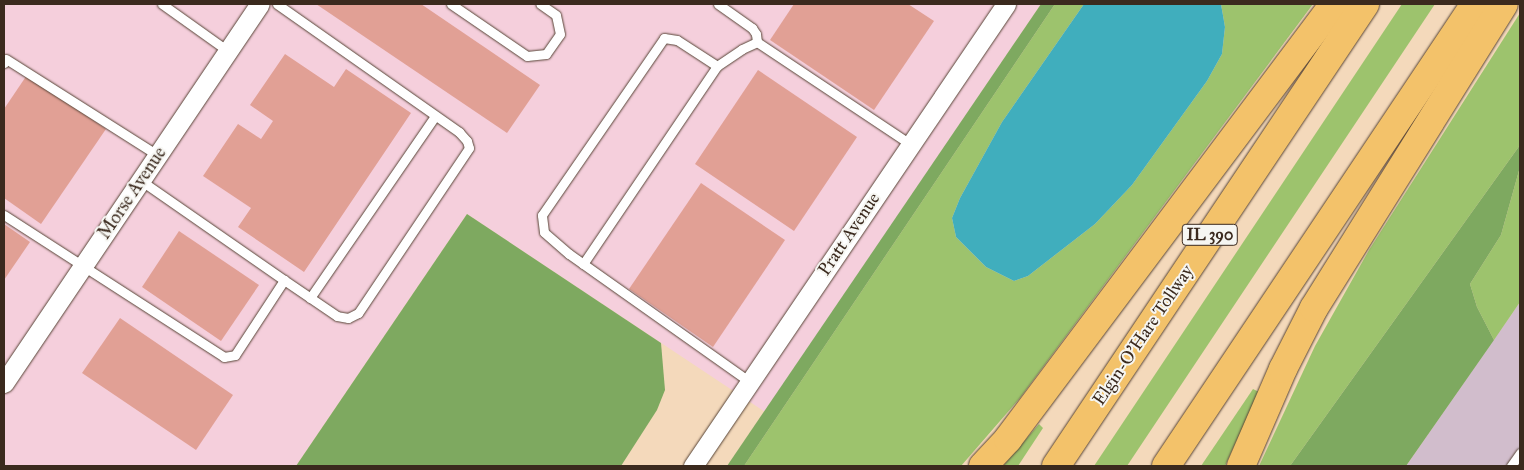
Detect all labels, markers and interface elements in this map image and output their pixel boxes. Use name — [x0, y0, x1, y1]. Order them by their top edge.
street label: Morse Avenue — [93, 143, 171, 243]
street label: Pratt Avenue — [813, 188, 885, 280]
road number: IL 390 — [1181, 222, 1239, 248]
street label: Elgin-O'Hare Tollway — [1088, 261, 1198, 409]

